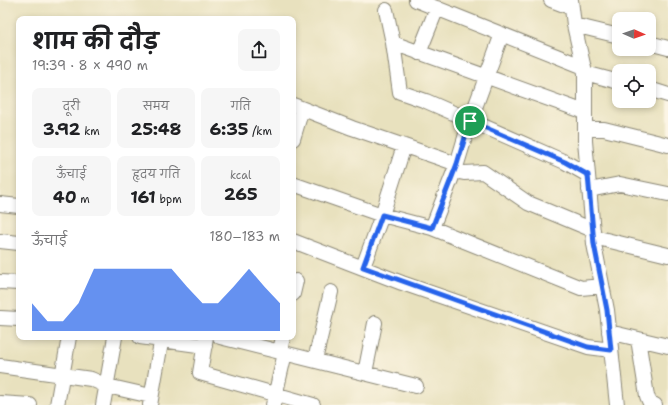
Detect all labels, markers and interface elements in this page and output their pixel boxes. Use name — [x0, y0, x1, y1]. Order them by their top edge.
north arrow — [612, 12, 656, 56]
map controls — [612, 12, 656, 108]
text: शाम की दौड़ — [32, 27, 159, 56]
button: share — [238, 29, 280, 71]
text: 19:39 · 8 × 490 m — [32, 57, 148, 74]
button: locate — [612, 64, 656, 108]
text: दूरी — [63, 99, 80, 114]
text: समय — [143, 99, 169, 114]
text: गति — [231, 99, 251, 114]
pin — [453, 104, 487, 138]
icon: arrive — [459, 110, 481, 132]
text: 3.92 — [43, 118, 80, 140]
text: 25:48 — [131, 118, 181, 140]
text: 6:35 — [209, 118, 248, 140]
text: km — [80, 124, 100, 139]
text: /km — [248, 124, 272, 139]
text: ऊँचाई — [57, 167, 86, 182]
text: हृदय गति — [132, 167, 180, 182]
text: kcal — [230, 168, 251, 183]
text: 265 — [224, 183, 258, 205]
text: 40 — [53, 186, 77, 208]
text: 161 — [130, 186, 156, 208]
text: m — [77, 192, 90, 207]
text: bpm — [156, 192, 182, 207]
text: 180–183 m — [209, 228, 280, 245]
text: ऊँचाई — [32, 232, 67, 249]

